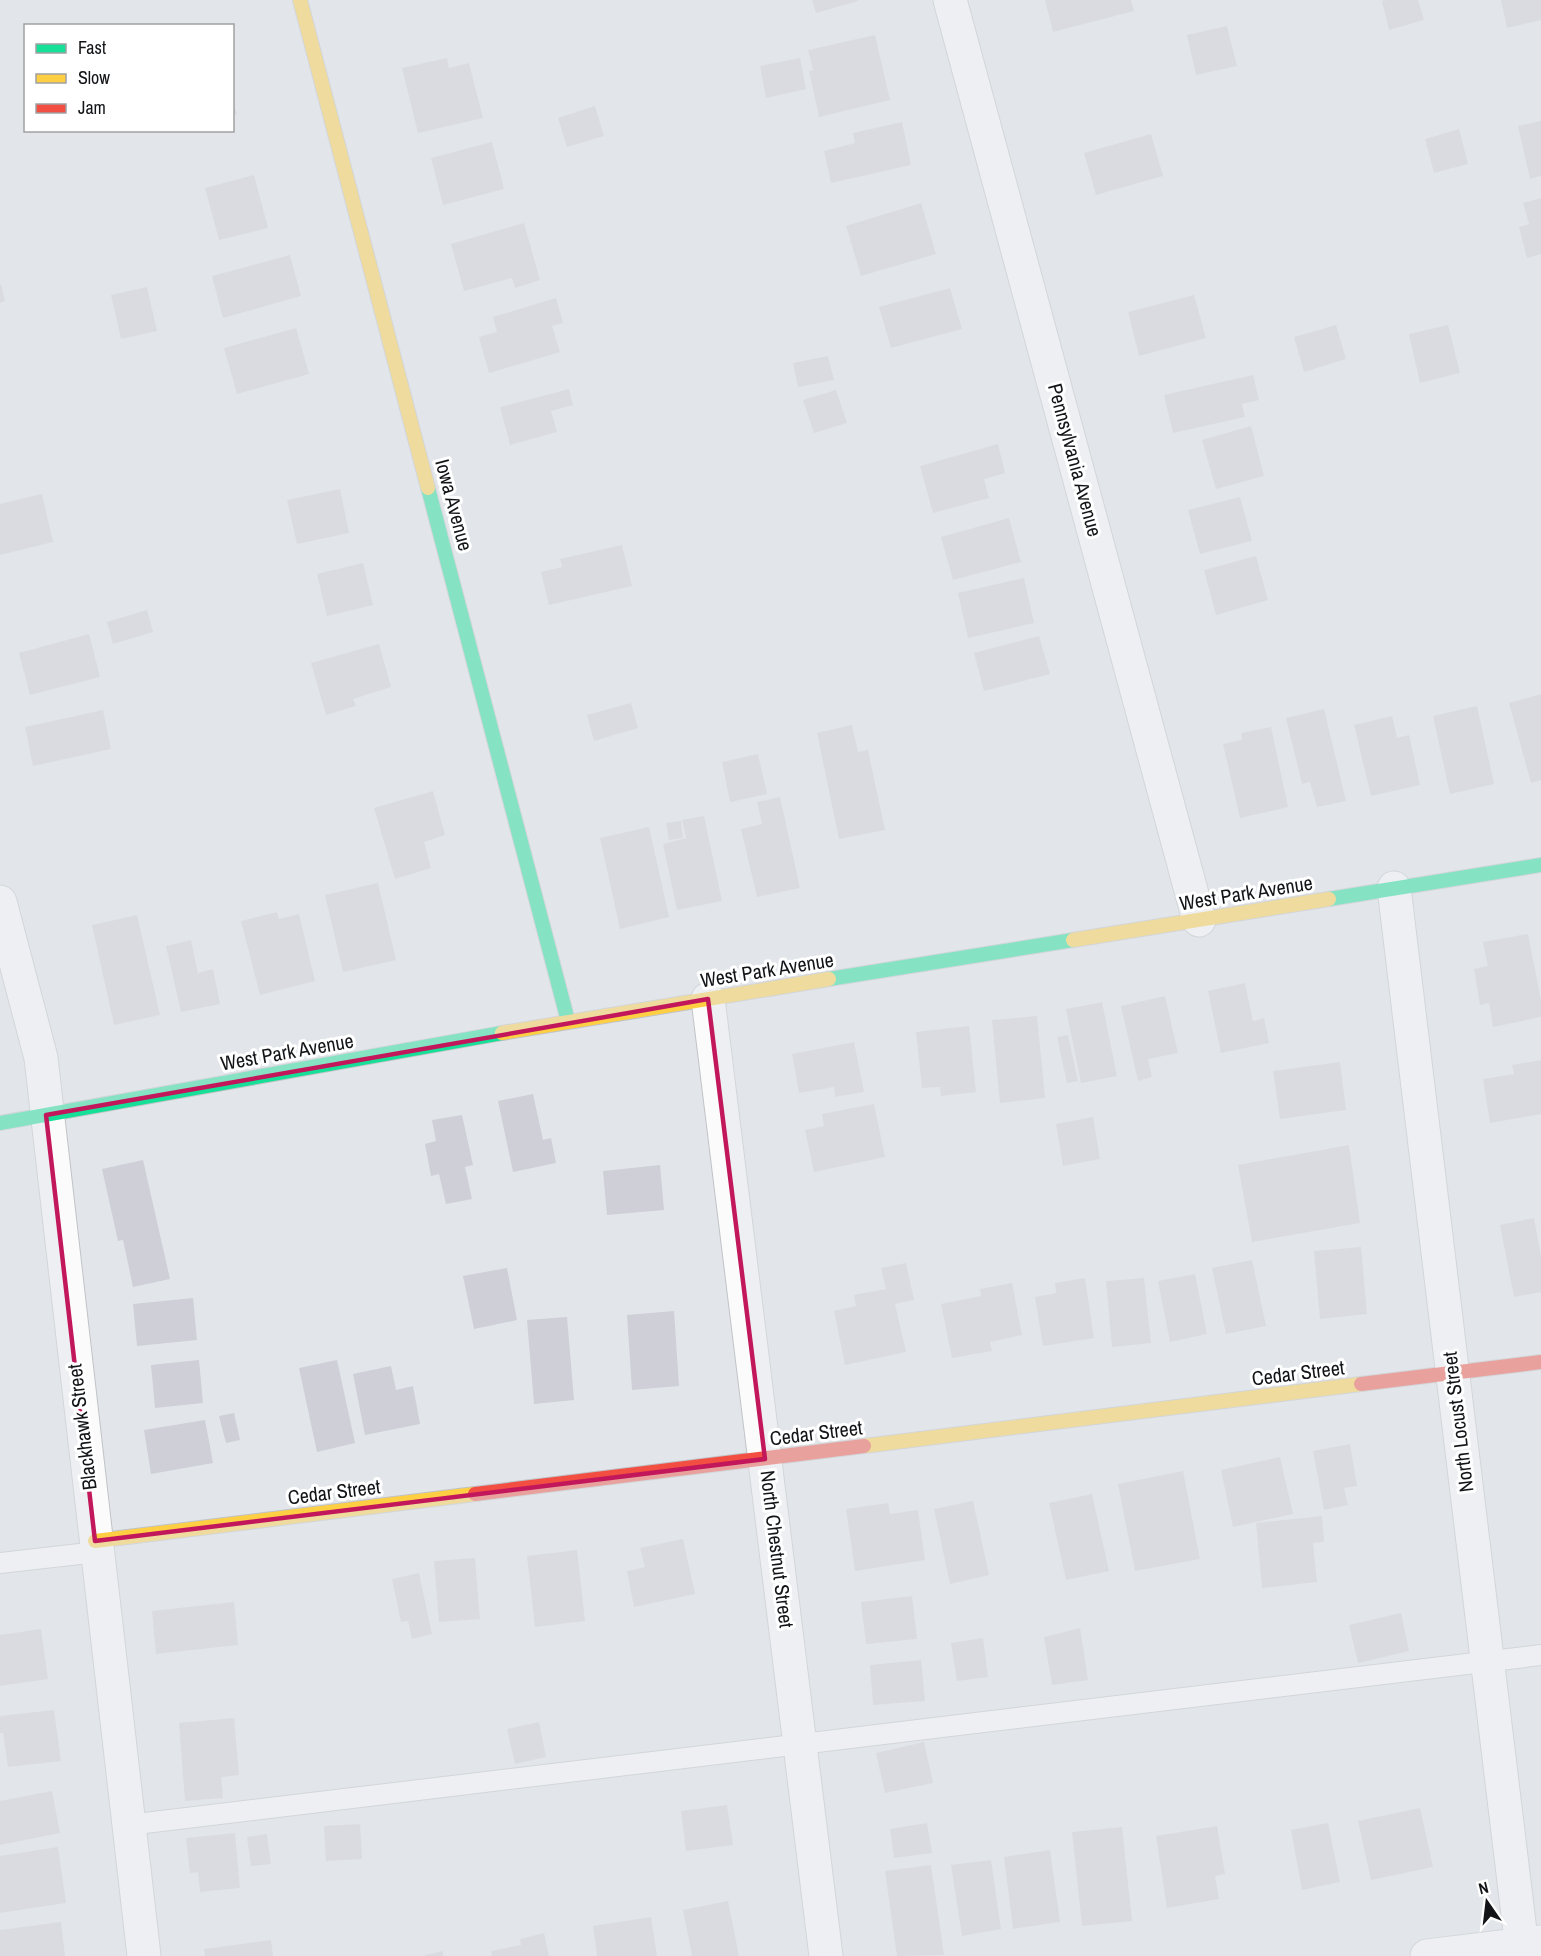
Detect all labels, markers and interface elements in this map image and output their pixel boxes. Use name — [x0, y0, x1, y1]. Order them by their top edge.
legend — [24, 24, 234, 132]
text: Fast — [78, 35, 106, 60]
text: Slow — [78, 65, 110, 90]
text: Jam — [78, 95, 106, 120]
street label: Pennsylvania Avenue — [1042, 380, 1109, 539]
street label: Iowa Avenue — [429, 456, 480, 554]
street label: West Park Avenue — [1177, 869, 1314, 916]
street label: West Park Avenue — [698, 946, 835, 993]
street label: West Park Avenue — [218, 1027, 355, 1076]
street label: North Locust Street — [1435, 1350, 1480, 1494]
street label: Cedar Street — [1250, 1353, 1346, 1392]
street label: Blackhawk Street — [60, 1362, 103, 1492]
street label: Cedar Street — [768, 1413, 864, 1452]
street label: North Chestnut Street — [754, 1469, 801, 1630]
street label: Cedar Street — [286, 1472, 382, 1511]
north arrow — [1457, 1872, 1517, 1932]
text: N — [1476, 1876, 1491, 1899]

